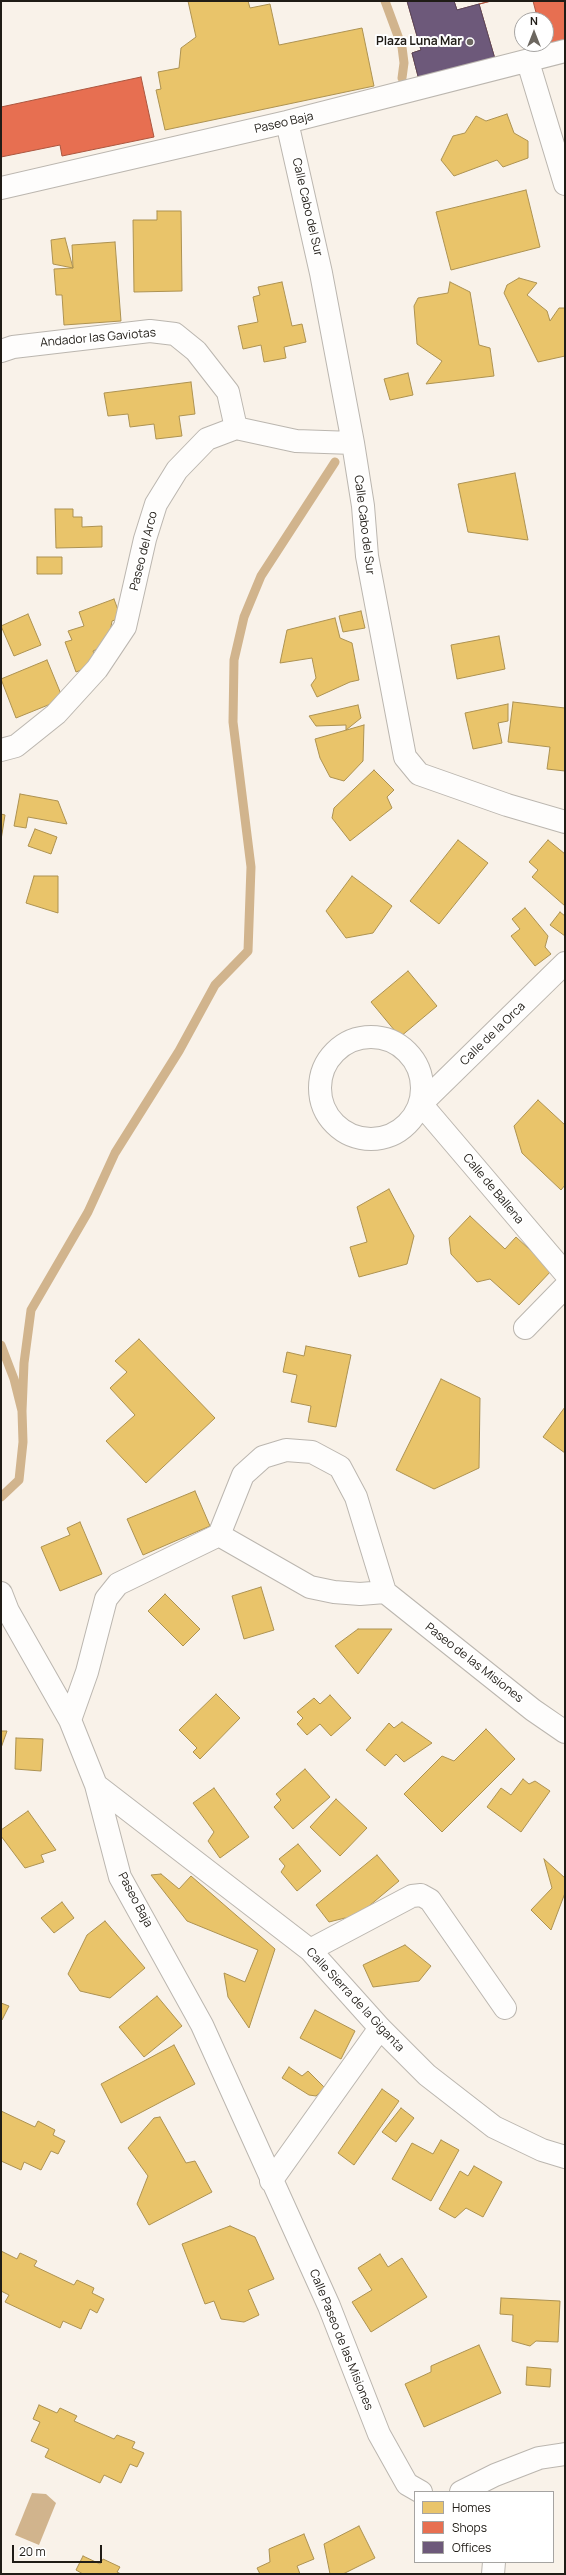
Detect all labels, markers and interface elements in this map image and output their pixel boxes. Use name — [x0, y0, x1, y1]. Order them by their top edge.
north arrow — [514, 12, 554, 52]
text: N — [530, 13, 538, 28]
place label: Plaza Luna Mar — [376, 35, 462, 49]
marker: Plaza Luna Mar — [465, 37, 475, 47]
street label: Paseo Baja — [253, 109, 315, 137]
street label: Calle Cabo del Sur — [289, 157, 325, 257]
street label: Andador las Gaviotas — [39, 326, 157, 350]
street label: Calle Cabo del Sur — [351, 474, 377, 576]
street label: Paseo del Arco — [127, 510, 161, 592]
street label: Calle de la Orca — [457, 999, 529, 1069]
street label: Calle de Ballena — [460, 1151, 526, 1227]
street label: Paseo de las Misiones — [422, 1620, 526, 1706]
street label: Paseo Baja — [115, 1870, 155, 1930]
street label: Calle Sierra de la Giganta — [303, 1945, 407, 2055]
street label: Calle Paseo de las Misiones — [306, 2267, 376, 2413]
legend — [414, 2491, 554, 2563]
text: Homes — [452, 2499, 491, 2516]
text: Shops — [452, 2519, 487, 2536]
scale bar — [14, 2537, 104, 2563]
text: Offices — [452, 2539, 491, 2556]
text: 20 m — [19, 2543, 46, 2560]

